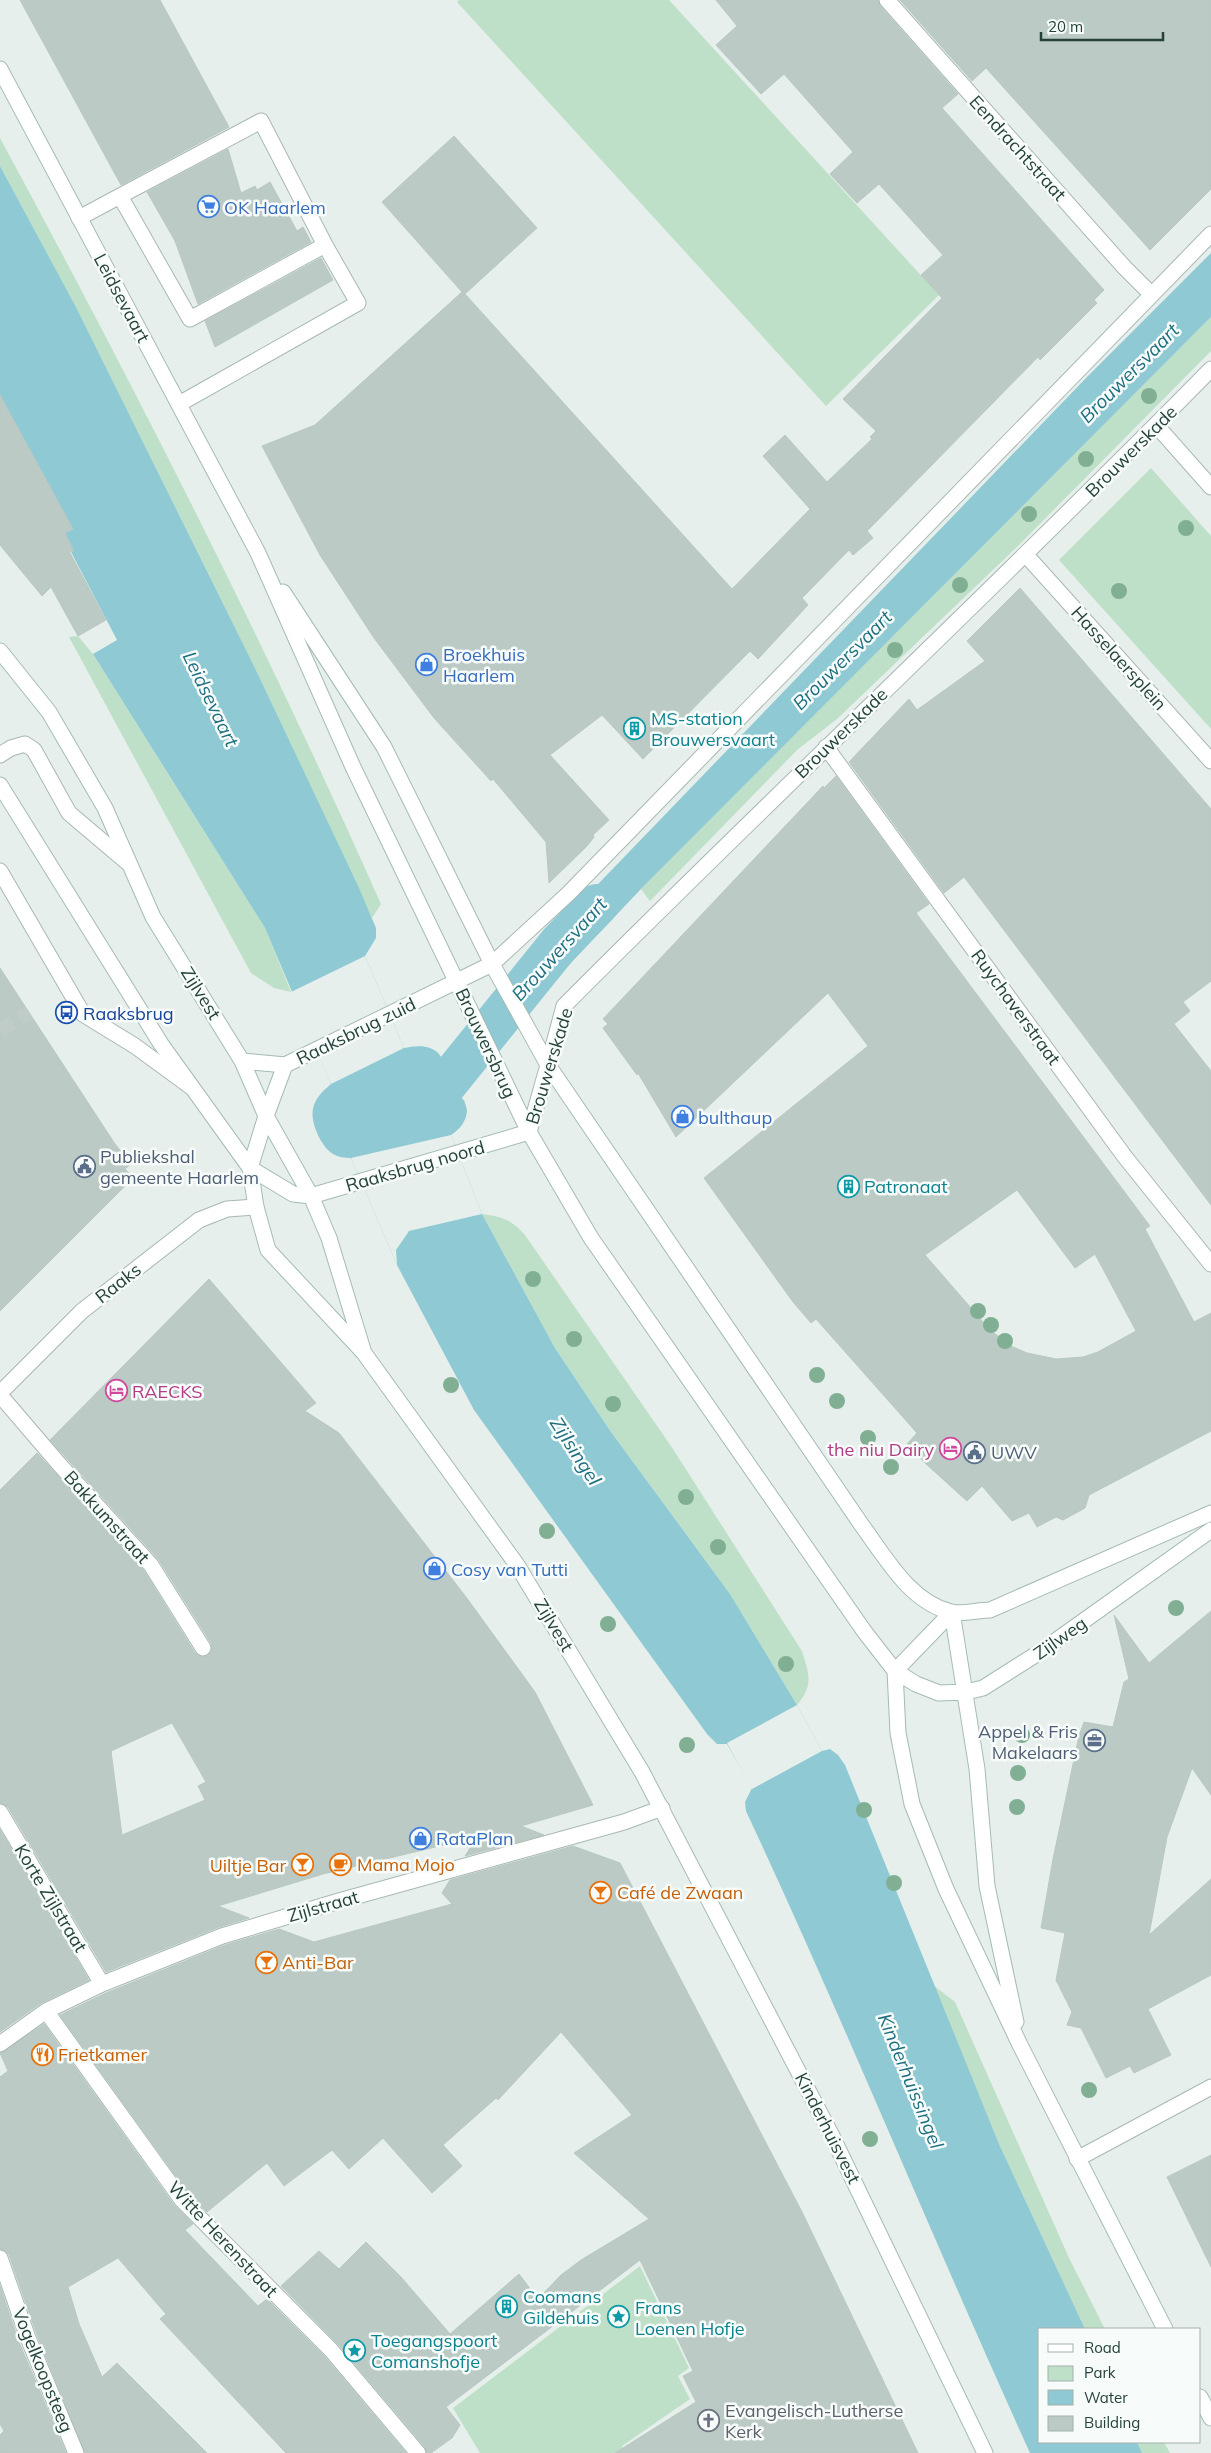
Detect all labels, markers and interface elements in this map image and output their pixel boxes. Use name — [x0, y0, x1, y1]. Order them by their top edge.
scale bar — [1041, 10, 1164, 42]
text: 20 m — [1048, 17, 1083, 36]
street label: Eendrachtstraat — [965, 90, 1071, 206]
supermarket icon: OK Haarlem — [196, 195, 220, 219]
place label: OK Haarlem — [224, 196, 326, 219]
street label: Leidsevaart — [89, 250, 155, 346]
water label: Brouwersvaart — [1074, 317, 1185, 428]
street label: Brouwerskade — [1080, 400, 1182, 502]
street label: Hasselaersplein — [1066, 601, 1172, 715]
water label: Brouwersvaart — [787, 604, 898, 715]
place label: Broekhuis Haarlem — [443, 643, 525, 687]
water label: Leidsevaart — [178, 647, 245, 752]
shop icon: Broekhuis Haarlem — [415, 652, 439, 676]
street label: Brouwerskade — [790, 683, 892, 783]
place label: MS-station Brouwersvaart — [651, 707, 775, 751]
building icon: MS-station Brouwersvaart — [623, 716, 647, 740]
water label: Brouwersvaart — [506, 891, 613, 1006]
street label: Ruychaverstraat — [966, 945, 1066, 1069]
street label: Zijlvest — [176, 962, 226, 1024]
street label: Brouwersbrug — [451, 984, 521, 1102]
street label: Raaksbrug zuid — [292, 992, 420, 1070]
bus stop icon: Raaksbrug — [55, 1001, 79, 1025]
place label: Raaksbrug — [83, 1002, 174, 1025]
street label: Brouwerskade — [520, 1005, 578, 1127]
shop icon: bulthaup — [670, 1105, 694, 1129]
place label: bulthaup — [698, 1106, 772, 1129]
street label: Raaksbrug noord — [343, 1135, 487, 1197]
place label: Publiekshal gemeente Haarlem — [100, 1145, 259, 1189]
public building icon: Publiekshal gemeente Haarlem — [72, 1154, 96, 1178]
building icon: Patronaat — [836, 1174, 860, 1198]
place label: Patronaat — [864, 1175, 948, 1198]
street label: Raaks — [90, 1258, 146, 1308]
hotel icon: RAECKS — [104, 1379, 128, 1403]
place label: RAECKS — [132, 1380, 202, 1403]
water label: Zijlsingel — [545, 1412, 607, 1490]
hotel icon: the niu Dairy — [938, 1437, 962, 1461]
place label: the niu Dairy — [828, 1438, 934, 1461]
public building icon: UWV — [963, 1440, 987, 1464]
place label: UWV — [991, 1441, 1037, 1464]
street label: Bakkumstraat — [59, 1466, 155, 1568]
shop icon: Cosy van Tutti — [423, 1557, 447, 1581]
place label: Cosy van Tutti — [451, 1558, 568, 1581]
street label: Zijlvest — [529, 1594, 579, 1656]
street label: Zijlweg — [1029, 1611, 1091, 1665]
place label: Appel & Fris Makelaars — [978, 1720, 1078, 1764]
office icon: Appel & Fris Makelaars — [1082, 1729, 1106, 1753]
shop icon: RataPlan — [408, 1826, 432, 1850]
place label: RataPlan — [436, 1827, 514, 1850]
street label: Korte Zijlstraat — [10, 1840, 92, 1956]
cafe icon: Mama Mojo — [329, 1852, 353, 1876]
bar icon: Uiltje Bar — [290, 1853, 314, 1877]
place label: Mama Mojo — [357, 1853, 455, 1876]
place label: Uiltje Bar — [210, 1854, 286, 1877]
bar icon: Café de Zwaan — [589, 1880, 613, 1904]
place label: Café de Zwaan — [617, 1881, 743, 1904]
street label: Zijlstraat — [285, 1885, 361, 1927]
bar icon: Anti-Bar — [254, 1950, 278, 1974]
place label: Anti-Bar — [282, 1951, 354, 1974]
water label: Kinderhuissingel — [873, 2010, 949, 2153]
restaurant icon: Frietkamer — [30, 2042, 54, 2066]
place label: Frietkamer — [58, 2043, 147, 2066]
street label: Kinderhuisvest — [790, 2069, 866, 2187]
street label: Witte Herenstraat — [163, 2176, 283, 2302]
place label: Coomans Gildehuis — [523, 2285, 601, 2329]
building icon: Coomans Gildehuis — [495, 2294, 519, 2318]
place label: Frans Loenen Hofje — [635, 2296, 745, 2340]
street label: Vogelkoopsteeg — [7, 2304, 79, 2436]
place icon: Frans Loenen Hofje — [607, 2305, 631, 2329]
legend — [1038, 2328, 1201, 2443]
place label: Toegangspoort Comanshofje — [371, 2329, 497, 2373]
place icon: Toegangspoort Comanshofje — [343, 2338, 367, 2362]
text: Road — [1084, 2338, 1121, 2357]
text: Park — [1084, 2363, 1116, 2382]
text: Water — [1084, 2388, 1128, 2407]
place label: Evangelisch-Lutherse Kerk — [725, 2399, 903, 2443]
church icon: Evangelisch-Lutherse Kerk — [697, 2408, 721, 2432]
text: Building — [1084, 2413, 1140, 2432]

